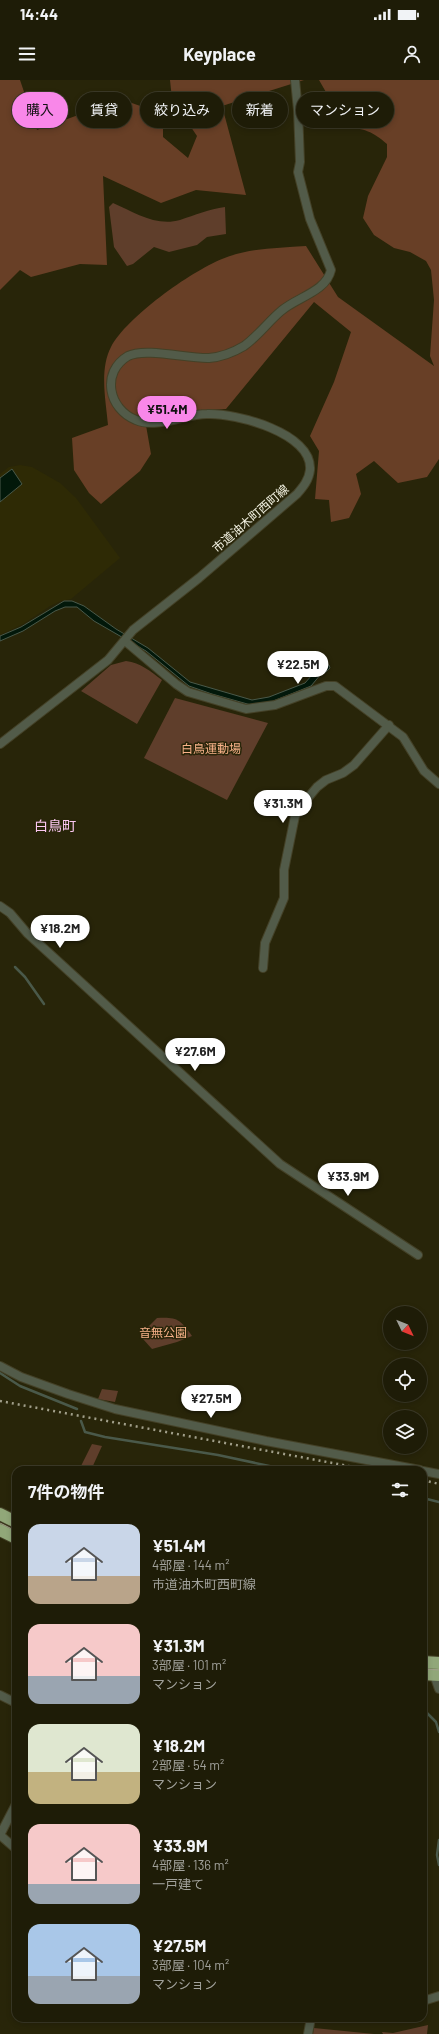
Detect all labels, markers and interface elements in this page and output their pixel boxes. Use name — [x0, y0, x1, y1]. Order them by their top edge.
text: 14:44 — [20, 5, 58, 23]
icon: menu — [16, 43, 38, 65]
text: Keyplace — [183, 43, 256, 65]
icon: person — [401, 43, 423, 65]
chip: 購入 — [12, 92, 68, 128]
chip: 賃貸 — [76, 92, 132, 128]
chip: 絞り込み — [140, 92, 224, 128]
chip: 新着 — [232, 92, 288, 128]
chip: マンション — [296, 92, 394, 128]
pin: ¥51.4M — [134, 396, 200, 430]
text: ¥51.4M — [146, 401, 188, 417]
street label: 市道油木町西町線 — [209, 481, 291, 555]
pin: ¥22.5M — [265, 651, 331, 685]
text: ¥22.5M — [276, 656, 320, 672]
park label: 白鳥運動場 — [181, 741, 241, 755]
pin: ¥31.3M — [250, 790, 316, 824]
text: ¥31.3M — [263, 795, 303, 811]
district label: 白鳥町 — [34, 817, 76, 834]
pin: ¥18.2M — [27, 915, 93, 949]
text: ¥18.2M — [40, 920, 80, 936]
pin: ¥27.6M — [162, 1038, 228, 1072]
text: ¥27.6M — [174, 1043, 216, 1059]
pin: ¥33.9M — [315, 1163, 381, 1197]
text: ¥33.9M — [327, 1168, 369, 1184]
north arrow — [383, 1306, 427, 1350]
map controls — [383, 1306, 427, 1454]
park label: 音無公園 — [139, 1325, 187, 1339]
button: locate — [383, 1358, 427, 1402]
pin: ¥27.5M — [178, 1385, 244, 1419]
text: ¥27.5M — [190, 1390, 232, 1406]
button: layers — [383, 1410, 427, 1454]
icon: filters — [389, 1479, 411, 1501]
text: 7件の物件 — [28, 1481, 104, 1501]
text: ¥51.4M — [152, 1535, 206, 1555]
icon: home — [60, 1540, 108, 1588]
text: 4部屋 · 144 m² — [152, 1557, 230, 1573]
text: 市道油木町西町線 — [152, 1576, 256, 1592]
text: ¥31.3M — [152, 1635, 205, 1655]
icon: home — [60, 1640, 108, 1688]
text: 3部屋 · 101 m² — [152, 1657, 226, 1673]
text: マンション — [152, 1676, 217, 1692]
text: ¥18.2M — [152, 1735, 205, 1755]
icon: home — [60, 1740, 108, 1788]
text: 2部屋 · 54 m² — [152, 1757, 224, 1773]
text: マンション — [152, 1776, 217, 1792]
text: ¥33.9M — [152, 1835, 208, 1855]
icon: home — [60, 1840, 108, 1888]
text: 4部屋 · 136 m² — [152, 1857, 229, 1873]
text: 一戸建て — [152, 1876, 204, 1892]
text: ¥27.5M — [152, 1935, 206, 1955]
icon: home — [60, 1940, 108, 1988]
text: 3部屋 · 104 m² — [152, 1957, 229, 1973]
text: マンション — [152, 1976, 217, 1992]

